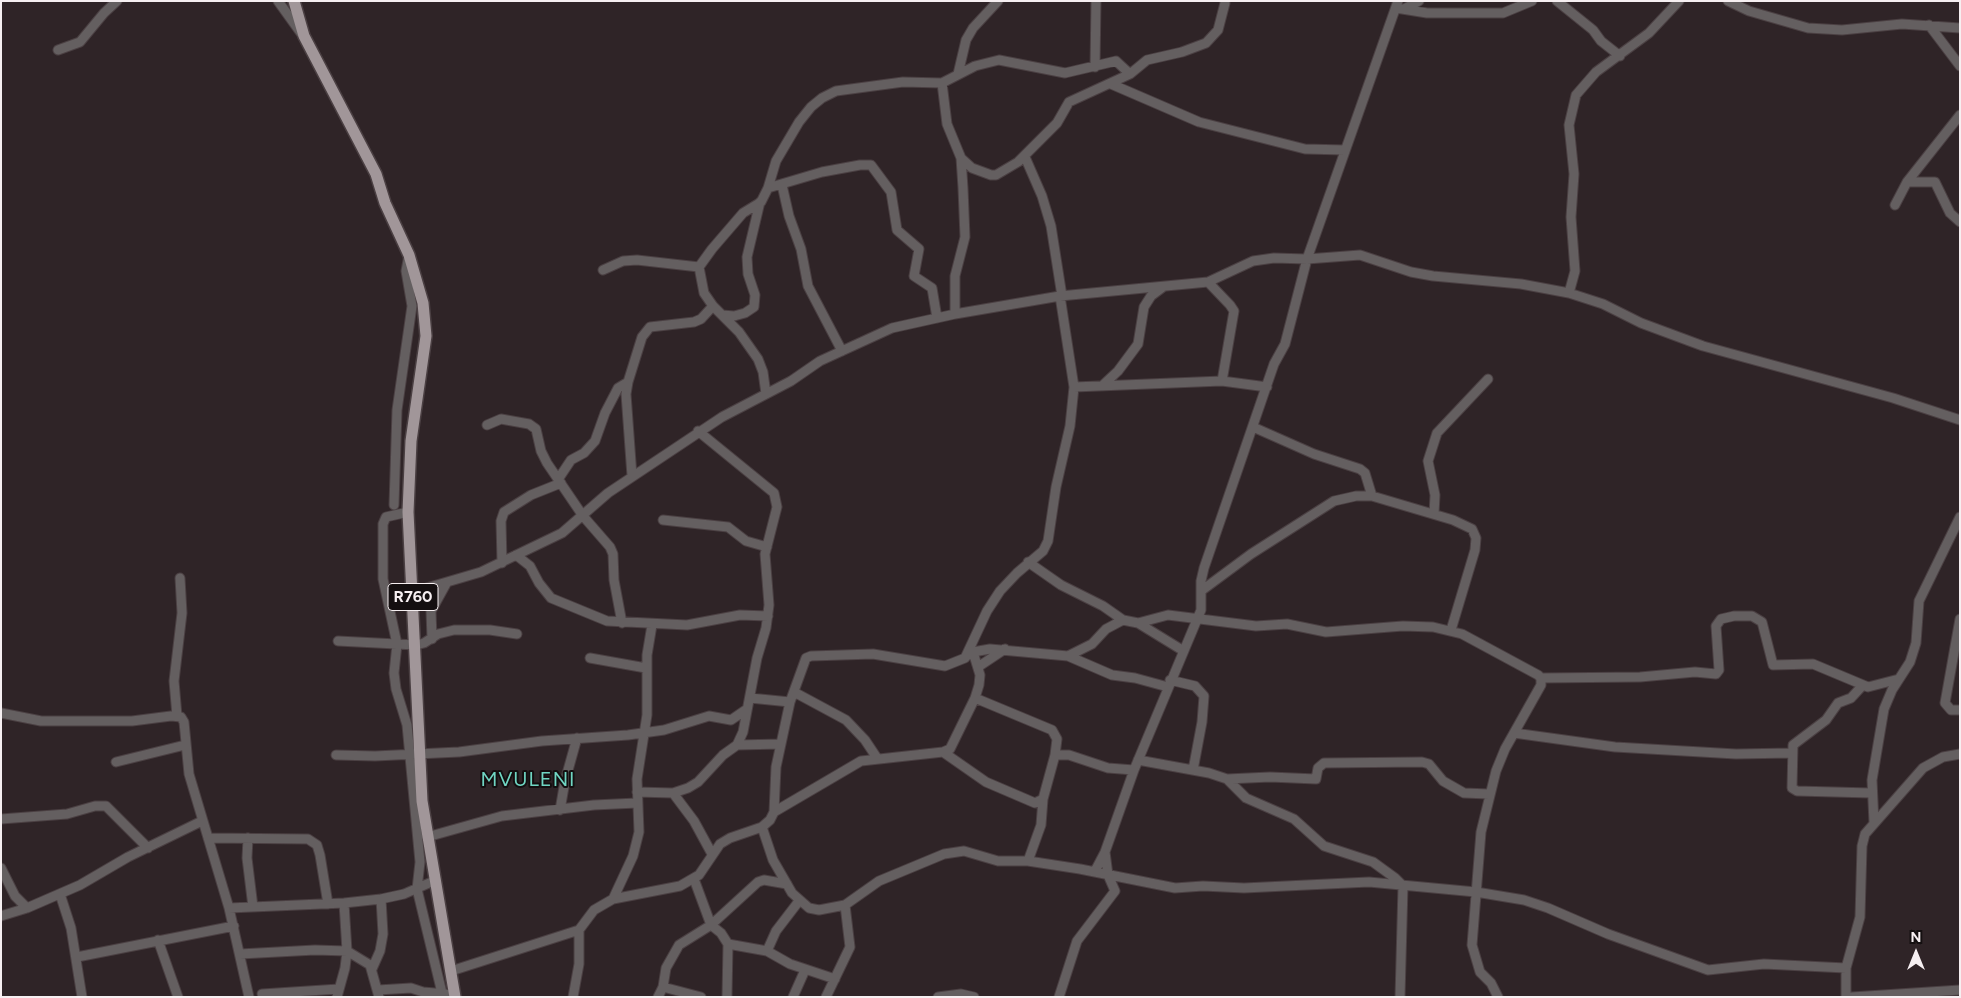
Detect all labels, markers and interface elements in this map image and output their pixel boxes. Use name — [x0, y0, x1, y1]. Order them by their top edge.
road number: R760 — [388, 584, 438, 610]
district label: MVULENI — [480, 768, 576, 792]
north arrow — [1891, 928, 1941, 978]
text: N — [1911, 929, 1921, 946]

